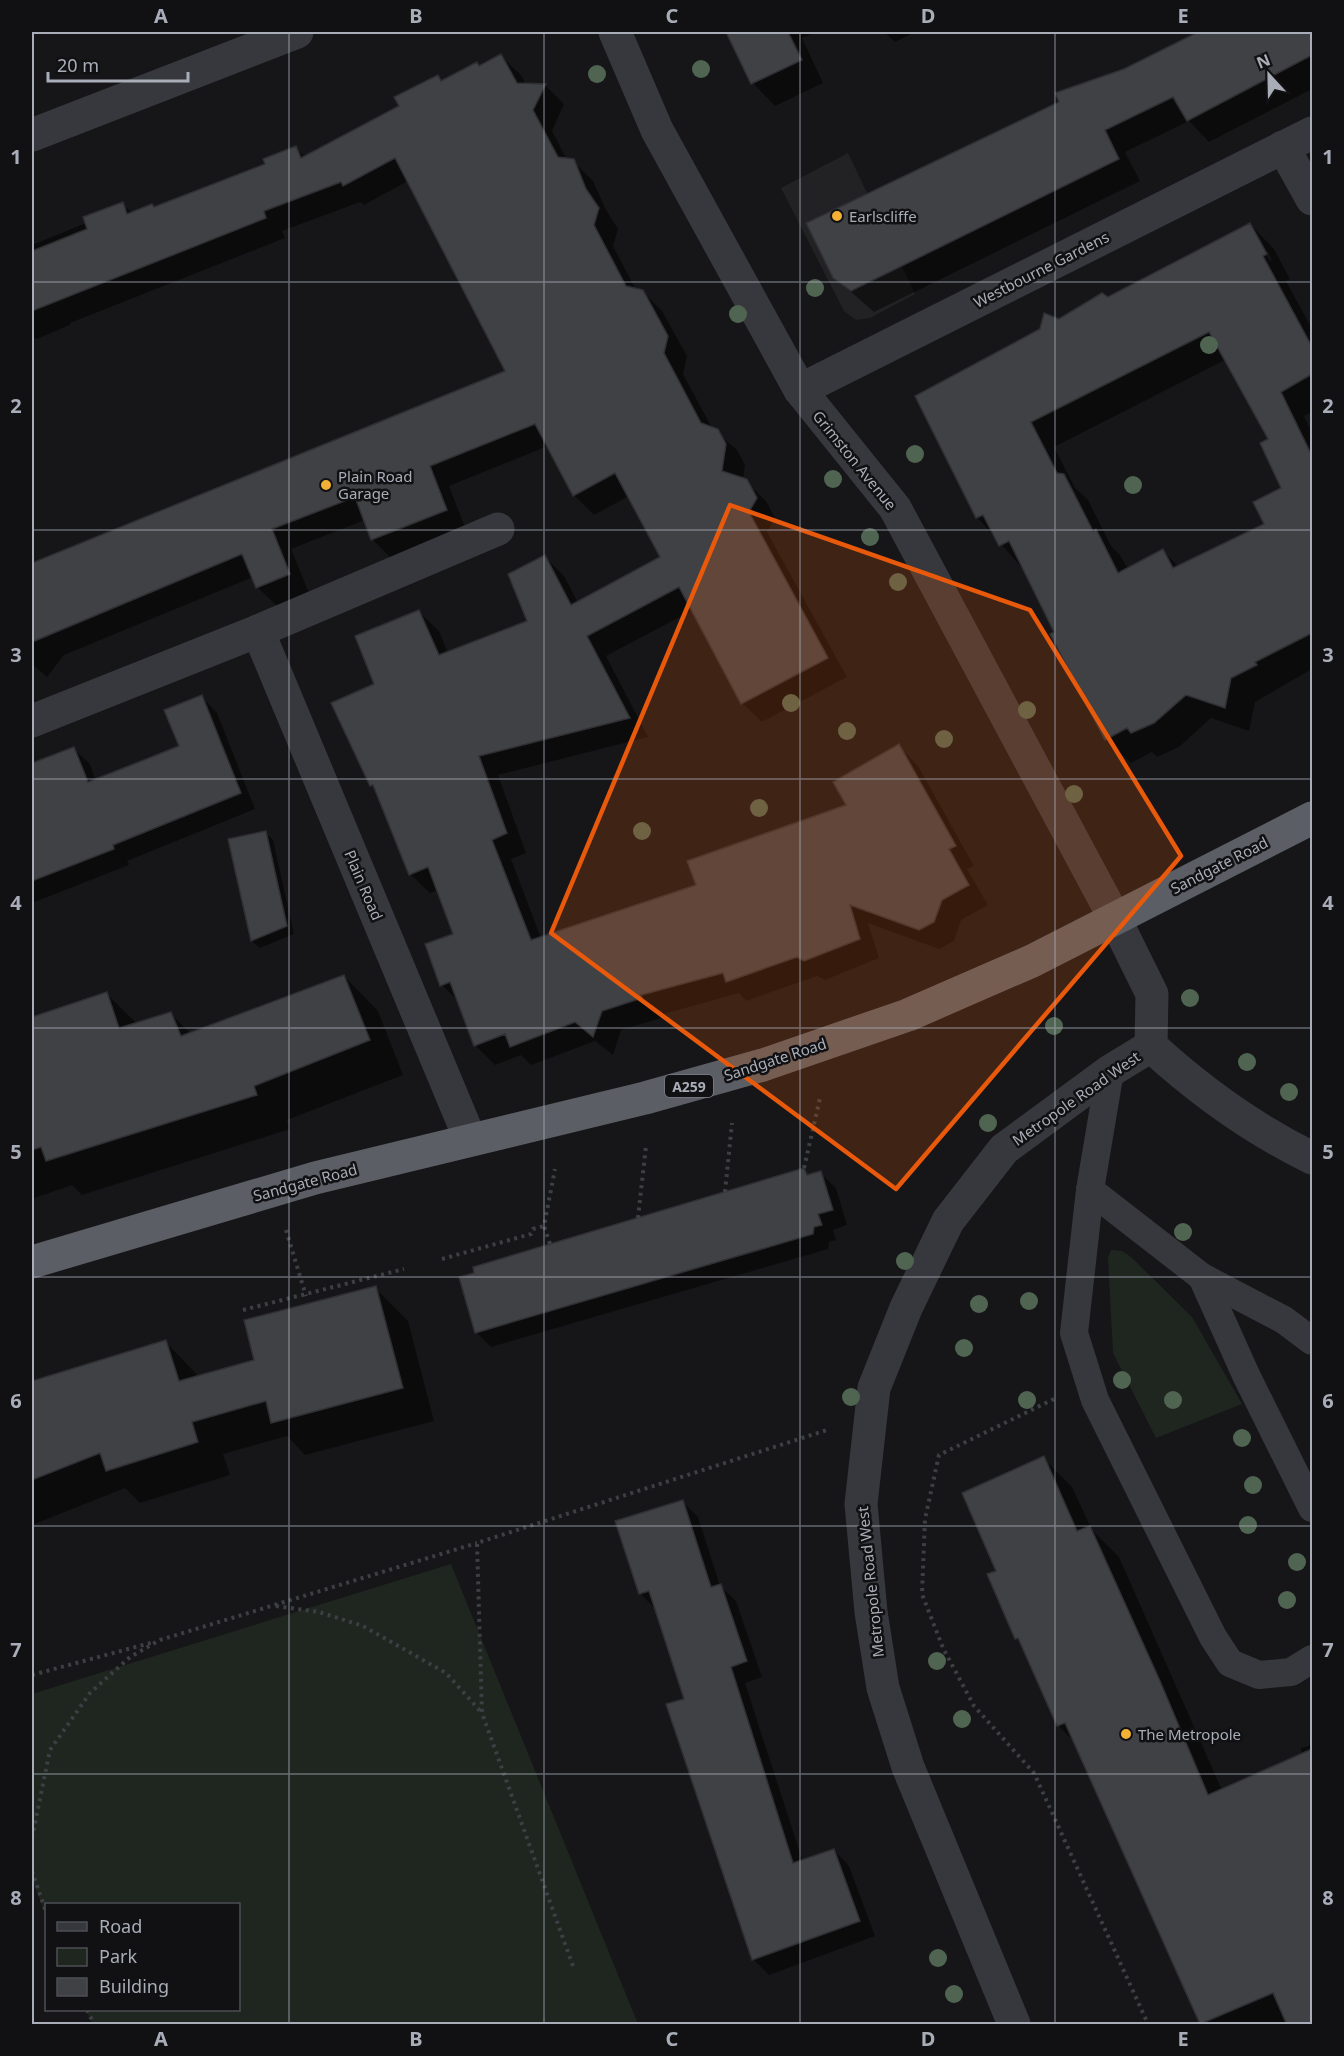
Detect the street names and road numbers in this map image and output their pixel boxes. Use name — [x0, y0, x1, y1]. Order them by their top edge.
street label: Westbourne Gardens — [970, 226, 1112, 312]
street label: Grimston Avenue — [809, 406, 901, 514]
street label: Sandgate Road — [1167, 832, 1271, 898]
street label: Plain Road — [340, 847, 388, 923]
street label: Sandgate Road — [721, 1033, 829, 1085]
street label: Metropole Road West — [1008, 1046, 1144, 1150]
road number: A259 — [665, 1075, 713, 1097]
street label: Sandgate Road — [251, 1159, 359, 1205]
street label: Metropole Road West — [852, 1505, 888, 1658]

